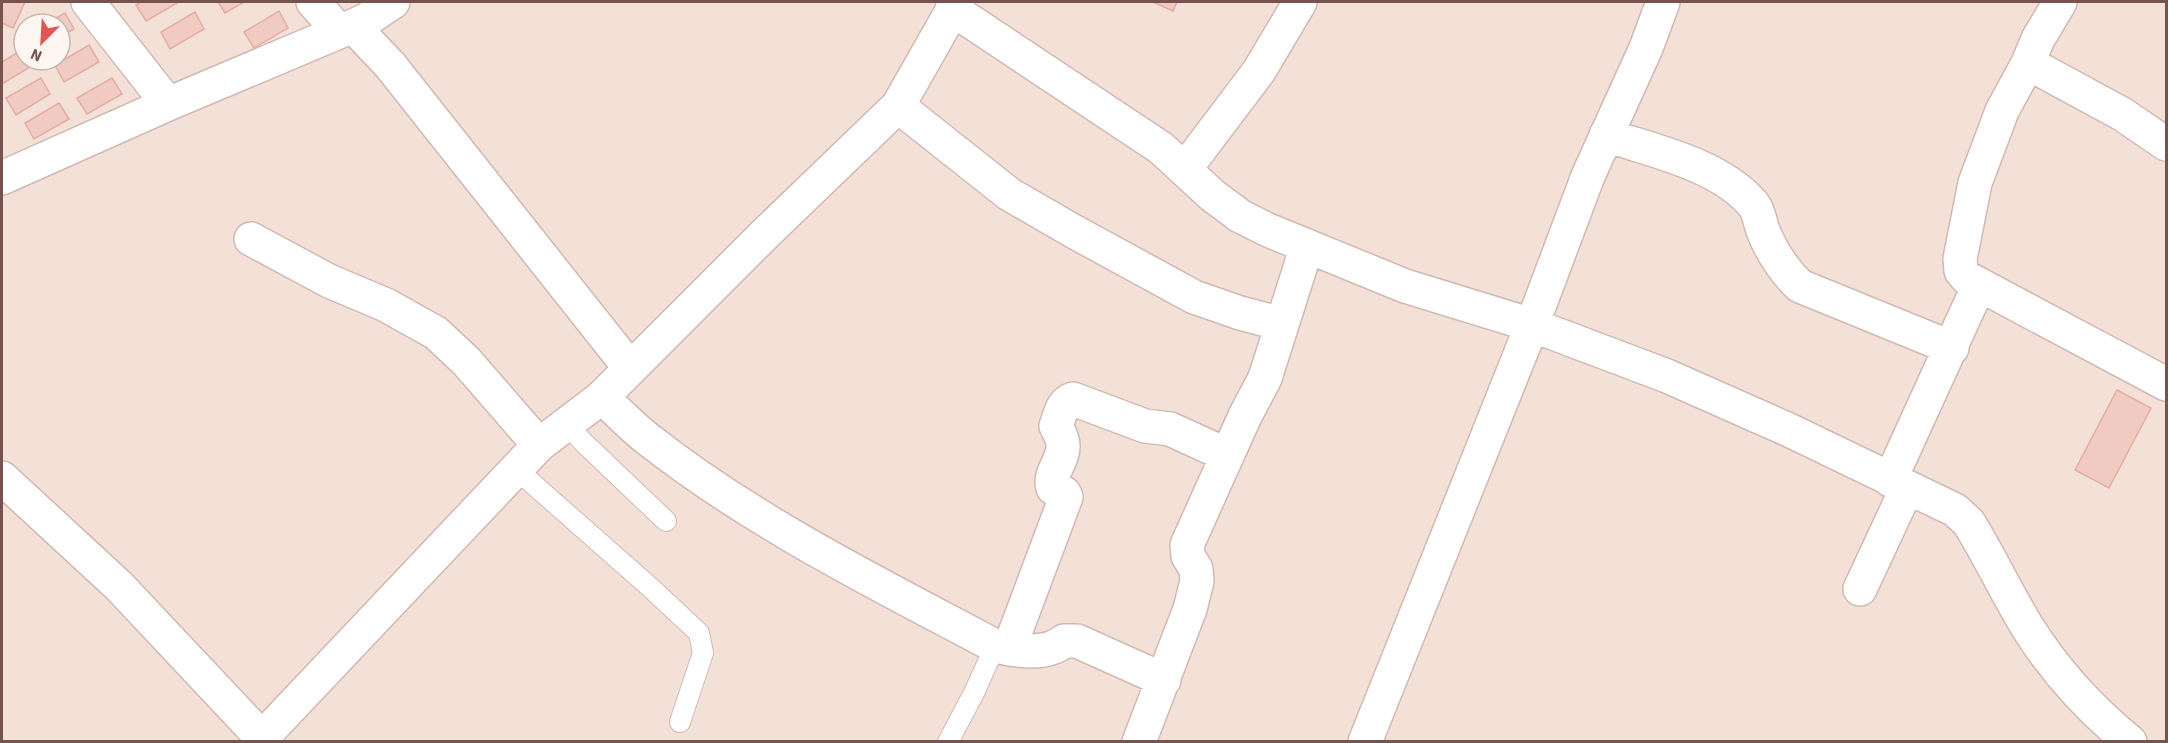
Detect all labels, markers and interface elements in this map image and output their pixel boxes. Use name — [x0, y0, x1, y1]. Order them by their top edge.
north arrow — [12, 12, 72, 72]
text: N — [27, 43, 46, 67]

